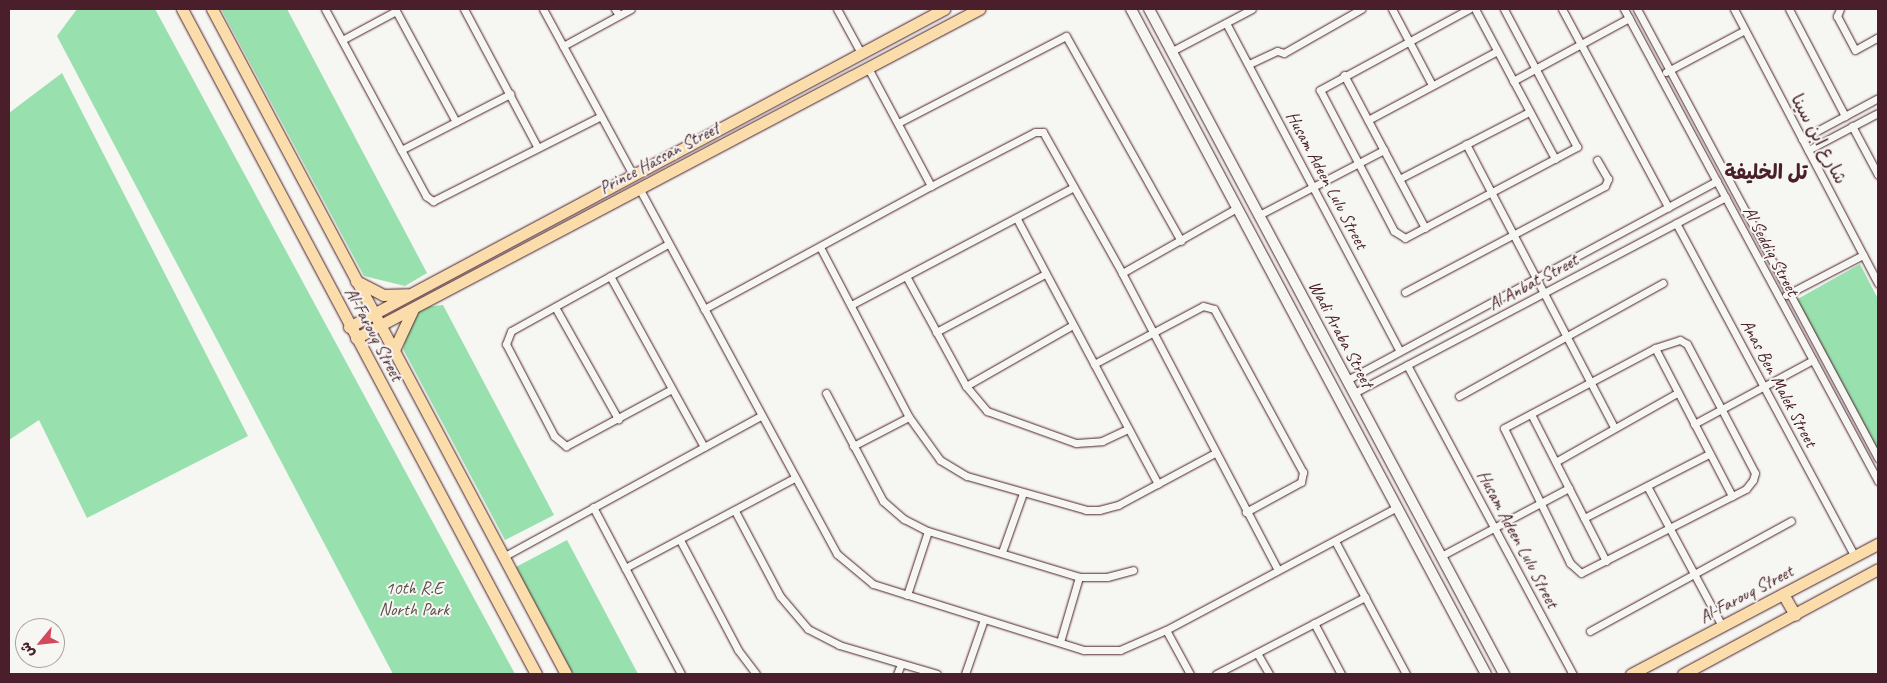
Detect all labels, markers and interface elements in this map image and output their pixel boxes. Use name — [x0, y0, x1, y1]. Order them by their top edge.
street label: شارع ابن سينا — [1786, 90, 1852, 188]
street label: Husam Adeen Lulu Street — [1282, 107, 1372, 253]
street label: Prince Hassan Street — [595, 117, 723, 199]
district label: تل الخليفة — [1725, 160, 1807, 184]
street label: Al Seddiq Street — [1738, 202, 1804, 300]
street label: Al Anbat Street — [1484, 249, 1582, 315]
street label: Wadi Araba Street — [1304, 277, 1378, 391]
street label: Al-Farouq Street — [340, 283, 408, 385]
street label: Anas Ben Malek Street — [1736, 315, 1822, 451]
street label: Husam Adeen Lulu Street — [1473, 466, 1563, 612]
street label: Al-Farouq Street — [1695, 560, 1797, 628]
park label: 10th R.E North Park — [379, 578, 449, 620]
north arrow — [15, 618, 65, 668]
text: ش — [16, 639, 38, 661]

